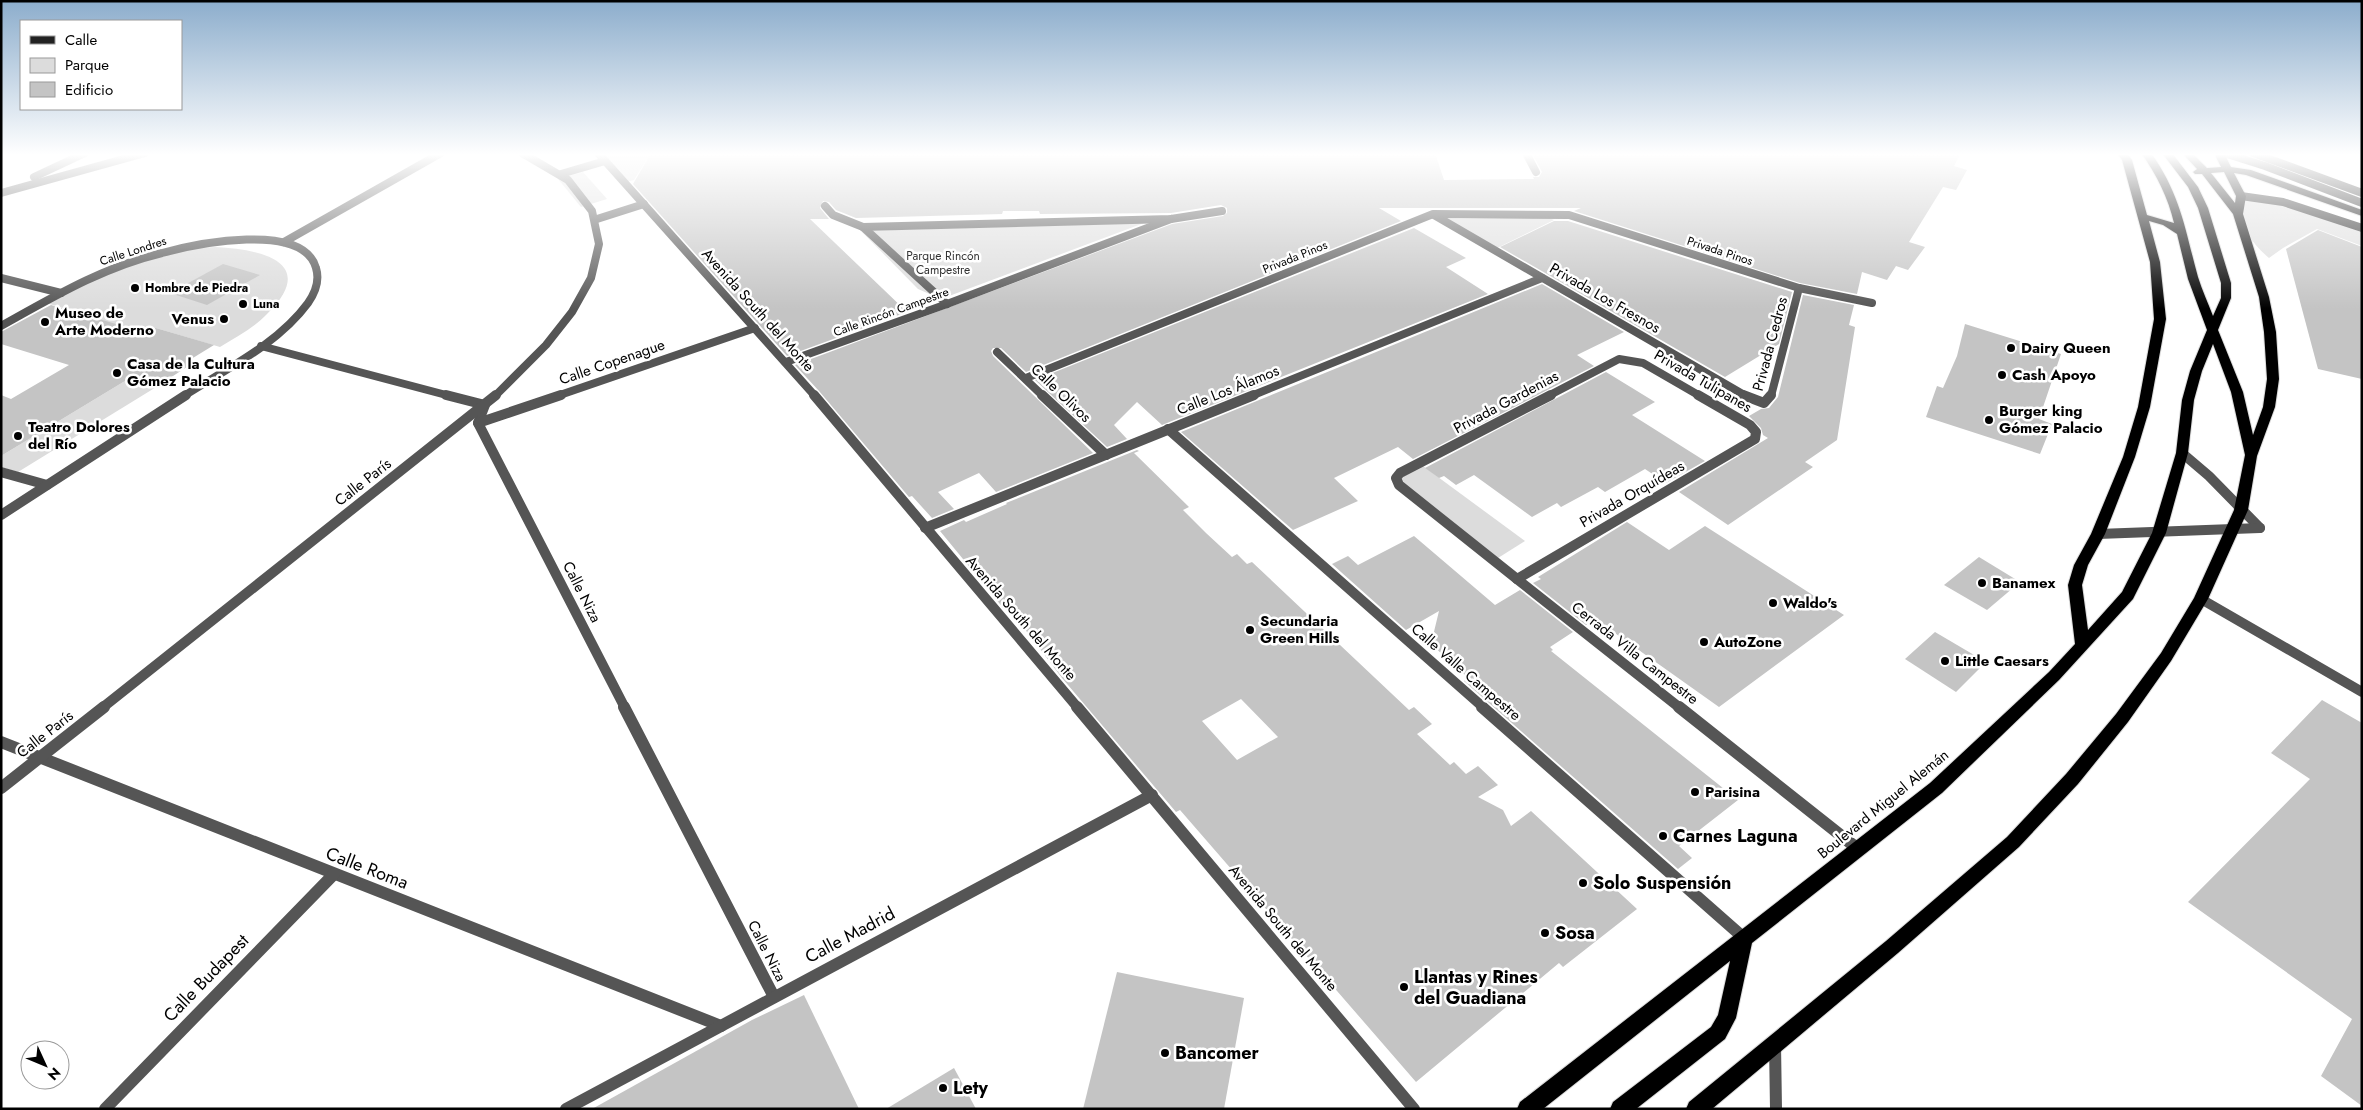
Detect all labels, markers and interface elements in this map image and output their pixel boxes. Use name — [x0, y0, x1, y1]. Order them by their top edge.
legend — [20, 20, 182, 110]
text: Calle — [65, 29, 97, 51]
text: Parque — [65, 54, 109, 76]
text: Edificio — [65, 79, 113, 101]
street label: Calle Londres — [97, 232, 169, 270]
street label: Privada Pinos — [1685, 232, 1755, 270]
street label: Privada Pinos — [1260, 236, 1330, 278]
street label: Avenida South del Monte — [697, 243, 820, 377]
park label: Parque Rincón Campestre — [906, 247, 980, 279]
street label: Privada Los Fresnos — [1546, 257, 1664, 339]
place label: Hombre de Piedra — [145, 279, 248, 297]
marker: Hombre de Piedra — [129, 282, 141, 294]
street label: Calle Rincón Campestre — [831, 283, 951, 341]
street label: Privada Cedros — [1747, 294, 1793, 394]
place label: Luna — [253, 295, 279, 313]
marker: Luna — [237, 298, 249, 310]
place label: Museo de Arte Moderno — [54, 302, 154, 341]
place label: Venus — [170, 308, 214, 330]
marker: Venus — [218, 313, 230, 325]
marker: Museo de Arte Moderno — [39, 316, 51, 328]
street label: Calle Copenague — [556, 334, 668, 390]
place label: Dairy Queen — [2021, 337, 2111, 359]
marker: Dairy Queen — [2005, 342, 2017, 354]
street label: Privada Tulipanes — [1650, 344, 1756, 418]
place label: Casa de la Cultura Gómez Palacio — [127, 353, 255, 392]
street label: Calle Olivos — [1026, 359, 1096, 427]
street label: Calle Los Álamos — [1174, 359, 1282, 421]
place label: Cash Apoyo — [2012, 364, 2096, 386]
street label: Privada Gardenias — [1449, 365, 1563, 439]
marker: Casa de la Cultura Gómez Palacio — [111, 367, 123, 379]
marker: Cash Apoyo — [1996, 369, 2008, 381]
place label: Burger king Gómez Palacio — [1999, 400, 2103, 439]
marker: Burger king Gómez Palacio — [1983, 414, 1995, 426]
place label: Teatro Dolores del Río — [28, 416, 130, 455]
marker: Teatro Dolores del Río — [12, 430, 24, 442]
street label: Calle París — [330, 453, 396, 511]
street label: Privada Orquídeas — [1576, 455, 1688, 533]
street label: Avenida South del Monte — [960, 551, 1082, 686]
street label: Calle Niza — [557, 557, 607, 627]
place label: Banamex — [1992, 572, 2055, 594]
marker: Banamex — [1976, 577, 1988, 589]
place label: Waldo's — [1783, 592, 1837, 614]
street label: Cerrada Villa Campestre — [1567, 596, 1703, 710]
marker: Waldo's — [1767, 597, 1779, 609]
place label: Secundaria Green Hills — [1260, 610, 1339, 649]
street label: Calle Valle Campestre — [1406, 618, 1526, 726]
marker: Secundaria Green Hills — [1244, 624, 1256, 636]
place label: AutoZone — [1713, 631, 1782, 653]
marker: AutoZone — [1698, 636, 1710, 648]
place label: Little Caesars — [1955, 650, 2049, 672]
marker: Little Caesars — [1939, 655, 1951, 667]
street label: Calle París — [12, 705, 78, 763]
street label: Boulevard Miguel Alemán — [1813, 744, 1953, 864]
place label: Parisina — [1705, 781, 1760, 803]
marker: Parisina — [1689, 786, 1701, 798]
place label: Carnes Laguna — [1673, 823, 1798, 849]
marker: Carnes Laguna — [1657, 830, 1669, 842]
street label: Calle Roma — [322, 840, 412, 896]
street label: Avenida South del Monte — [1223, 860, 1343, 996]
place label: Solo Suspensión — [1593, 870, 1731, 896]
marker: Solo Suspensión — [1577, 877, 1589, 889]
street label: Calle Madrid — [800, 900, 900, 970]
street label: Calle Niza — [742, 916, 792, 986]
place label: Sosa — [1555, 920, 1595, 946]
marker: Sosa — [1539, 927, 1551, 939]
street label: Calle Budapest — [157, 928, 255, 1028]
place label: Llantas y Rines del Guadiana — [1414, 964, 1538, 1011]
marker: Llantas y Rines del Guadiana — [1398, 981, 1410, 993]
north arrow — [20, 1040, 70, 1090]
place label: Bancomer — [1175, 1040, 1260, 1066]
marker: Bancomer — [1159, 1047, 1171, 1059]
text: N — [43, 1063, 65, 1085]
place label: Lety — [953, 1075, 989, 1101]
marker: Lety — [937, 1082, 949, 1094]

